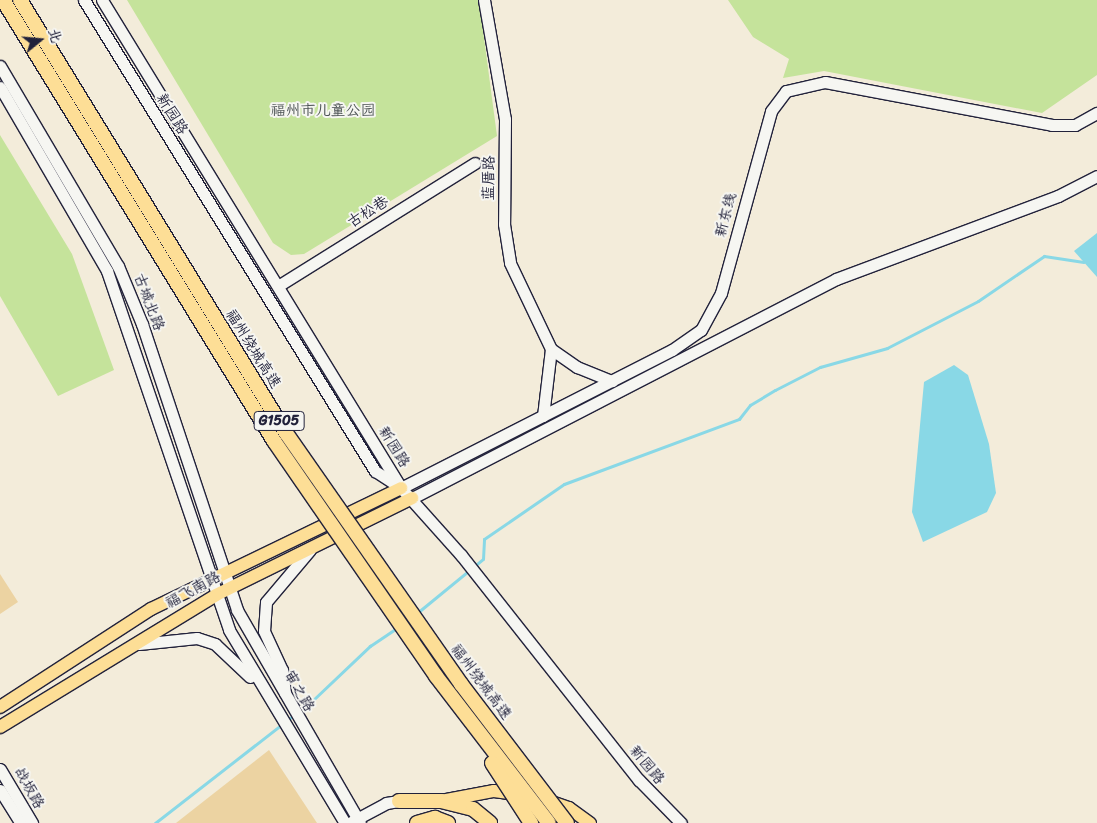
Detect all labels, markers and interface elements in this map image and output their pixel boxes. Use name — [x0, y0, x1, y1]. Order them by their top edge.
north arrow — [15, 15, 65, 65]
text: 北 — [41, 25, 69, 46]
street label: 新园路 — [152, 90, 192, 138]
park label: 福州市儿童公园 — [271, 102, 375, 120]
street label: 蓝厝路 — [480, 155, 498, 201]
street label: 新东线 — [711, 191, 741, 239]
street label: 古松巷 — [344, 192, 392, 232]
street label: 古城北路 — [130, 271, 168, 333]
street label: 福州绕城高速 — [222, 306, 284, 392]
road number: G1505 — [253, 410, 305, 432]
street label: 新园路 — [374, 423, 414, 471]
street label: 福飞南路 — [162, 568, 224, 612]
street label: 福州绕城高速 — [447, 641, 515, 723]
street label: 审之路 — [280, 667, 318, 715]
street label: 新园路 — [626, 742, 668, 788]
street label: 战坂路 — [10, 764, 48, 812]

